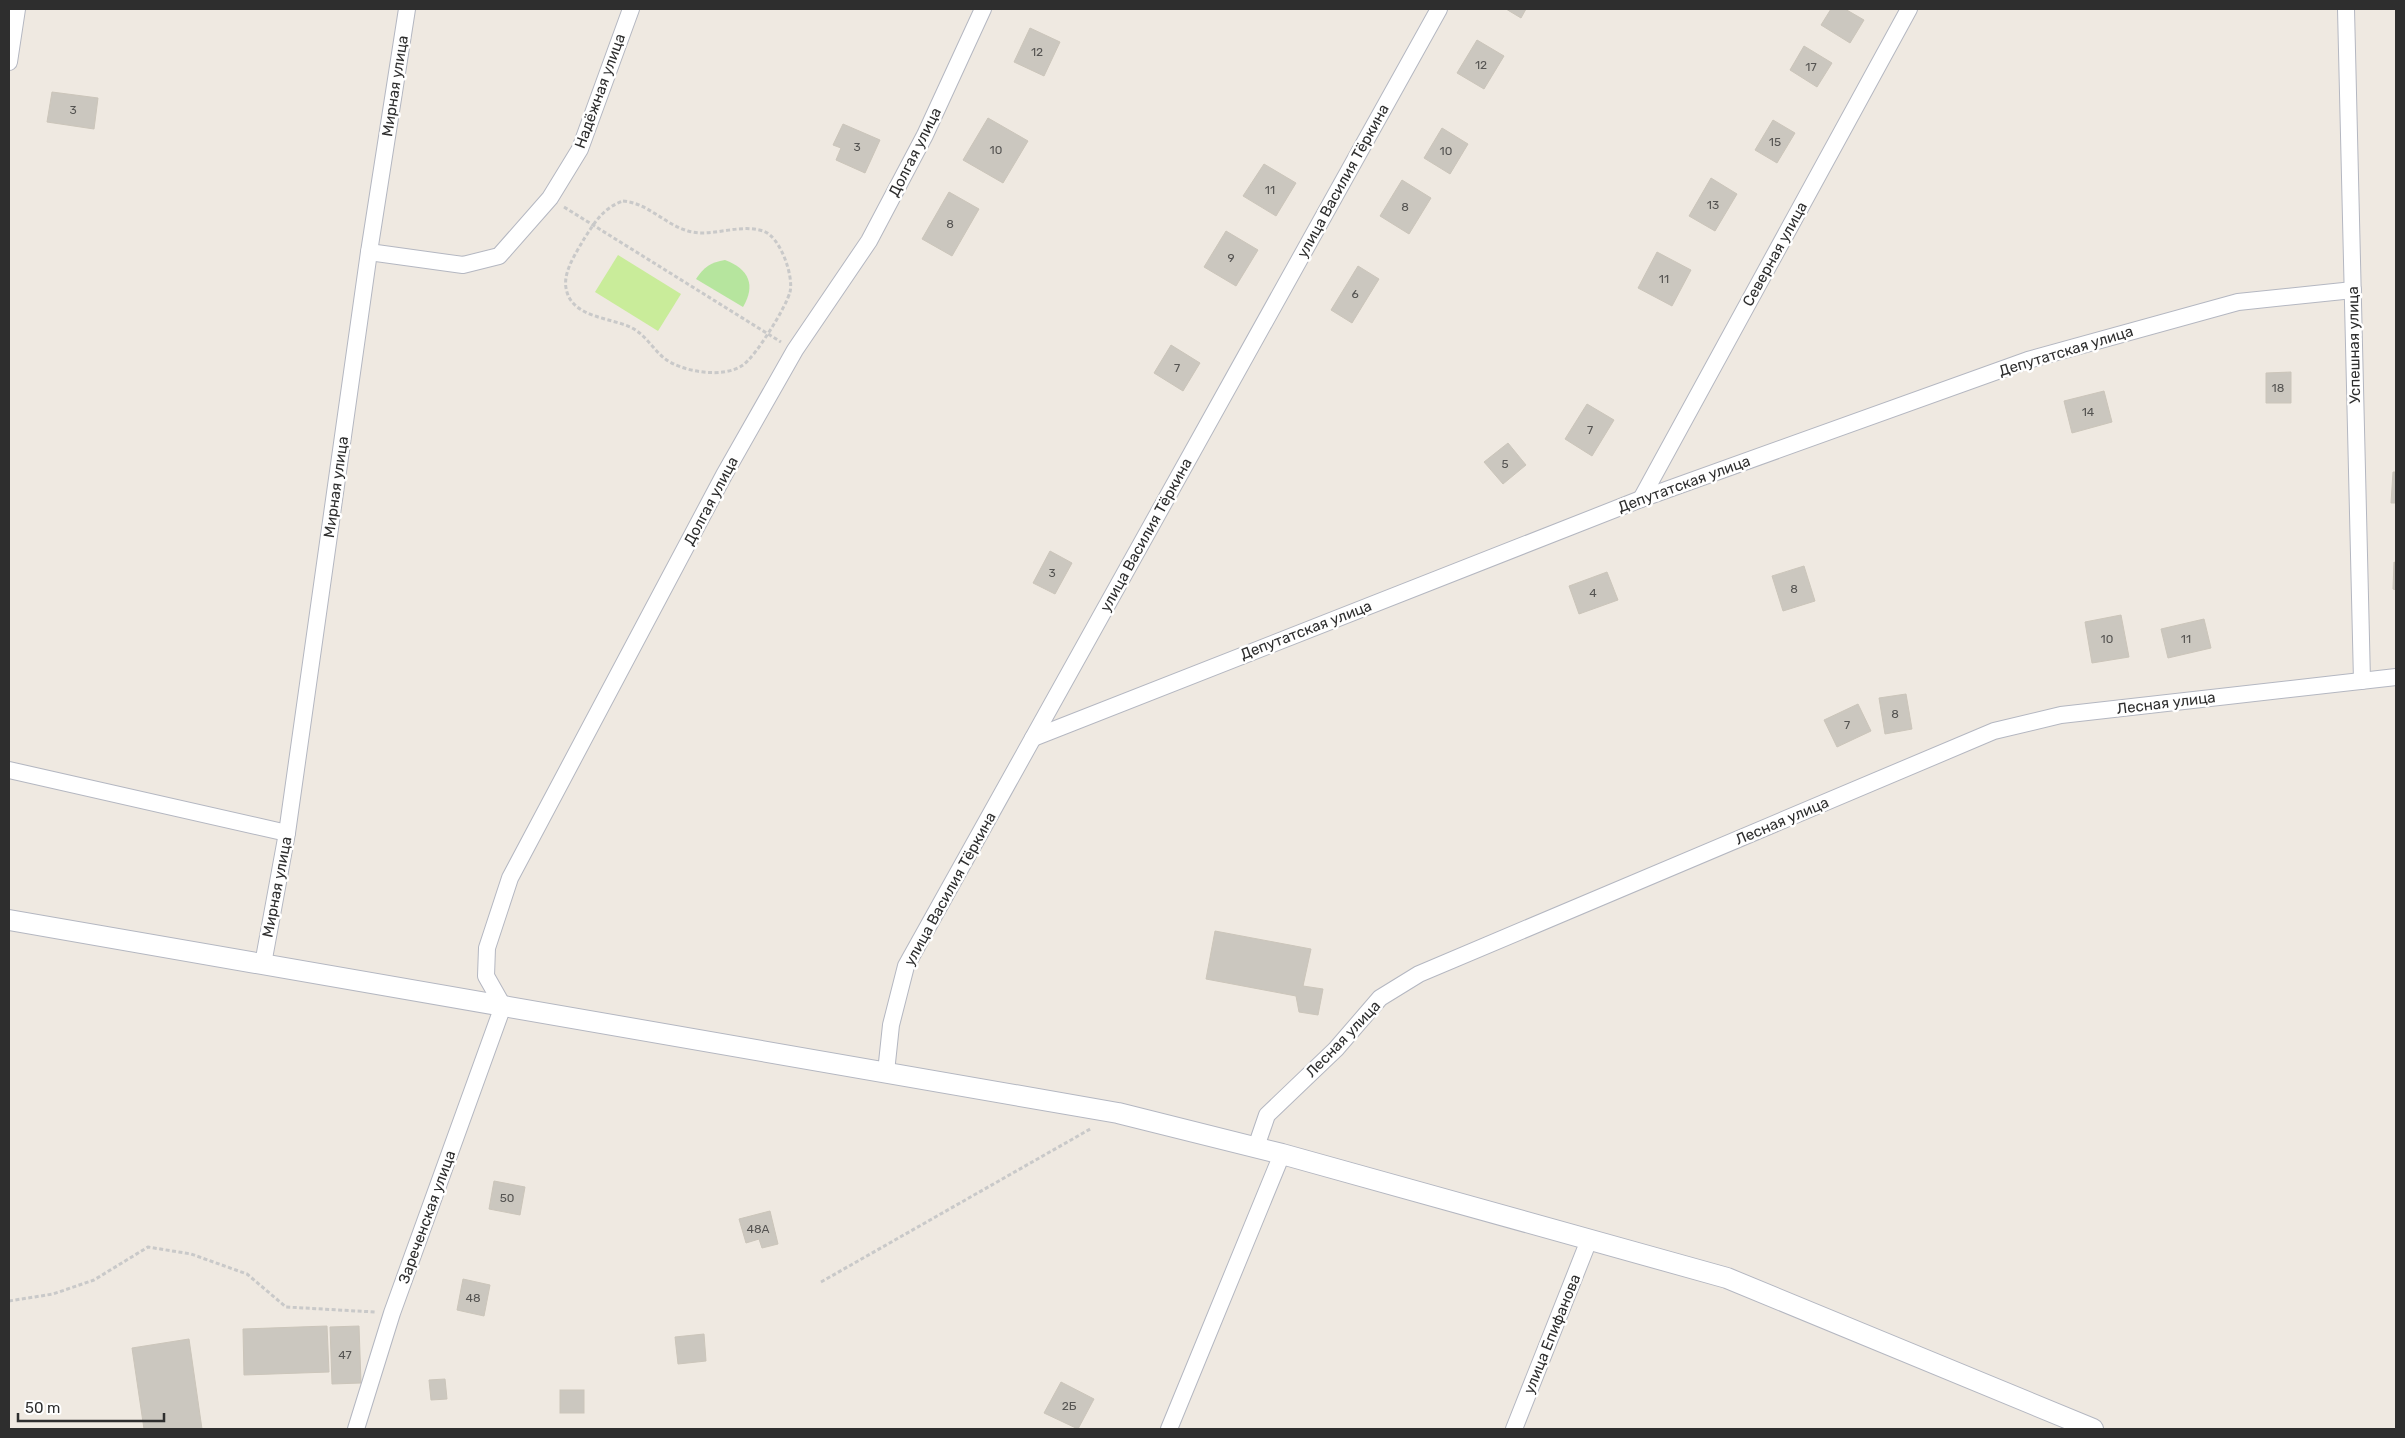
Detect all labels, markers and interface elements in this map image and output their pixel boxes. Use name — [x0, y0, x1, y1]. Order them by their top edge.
street label: Надёжная улица — [571, 31, 629, 151]
street label: Мирная улица — [378, 34, 412, 138]
house number: 12 — [1031, 45, 1043, 59]
house number: 12 — [1475, 58, 1487, 72]
house number: 17 — [1805, 60, 1817, 74]
street label: улица Василия Тёркина — [1293, 101, 1393, 261]
house number: 3 — [69, 103, 77, 117]
street label: Долгая улица — [885, 104, 945, 200]
house number: 15 — [1769, 135, 1781, 149]
house number: 3 — [853, 140, 861, 154]
house number: 10 — [990, 143, 1002, 157]
house number: 10 — [1440, 144, 1452, 158]
house number: 11 — [1265, 183, 1275, 197]
house number: 13 — [1707, 198, 1719, 212]
street label: Северная улица — [1739, 199, 1811, 309]
house number: 8 — [1401, 200, 1409, 214]
house number: 8 — [946, 217, 954, 231]
house number: 9 — [1227, 251, 1235, 265]
house number: 11 — [1659, 272, 1669, 286]
street label: Успешная улица — [2344, 286, 2364, 404]
house number: 6 — [1351, 287, 1359, 301]
street label: Депутатская улица — [1997, 322, 2135, 380]
house number: 7 — [1174, 361, 1180, 375]
house number: 18 — [2272, 381, 2284, 395]
house number: 14 — [2082, 405, 2095, 419]
house number: 7 — [1587, 423, 1593, 437]
street label: Мирная улица — [320, 435, 352, 539]
street label: Депутатская улица — [1615, 452, 1753, 516]
street label: Долгая улица — [680, 454, 742, 548]
street label: улица Василия Тёркина — [1096, 455, 1196, 615]
house number: 5 — [1501, 457, 1509, 471]
house number: 3 — [1048, 566, 1056, 580]
house number: 8 — [1790, 582, 1798, 596]
house number: 4 — [1589, 586, 1597, 600]
street label: Депутатская улица — [1238, 597, 1374, 663]
house number: 10 — [2101, 632, 2113, 646]
house number: 11 — [2181, 632, 2191, 646]
street label: Лесная улица — [2115, 688, 2217, 718]
house number: 8 — [1891, 707, 1899, 721]
house number: 7 — [1844, 718, 1850, 732]
street label: Лесная улица — [1733, 793, 1831, 849]
street label: улица Василия Тёркина — [900, 809, 1000, 969]
street label: Мирная улица — [258, 835, 296, 939]
street label: Лесная улица — [1302, 997, 1384, 1081]
street label: Зареченская улица — [395, 1148, 459, 1286]
house number: 50 — [500, 1191, 514, 1205]
house number: 48А — [746, 1222, 770, 1236]
street label: улица Епифанова — [1520, 1272, 1584, 1396]
house number: 48 — [465, 1291, 481, 1305]
house number: 47 — [338, 1348, 352, 1362]
scale bar — [18, 1390, 164, 1422]
text: 50 m — [25, 1399, 60, 1417]
house number: 2Б — [1062, 1399, 1077, 1413]

